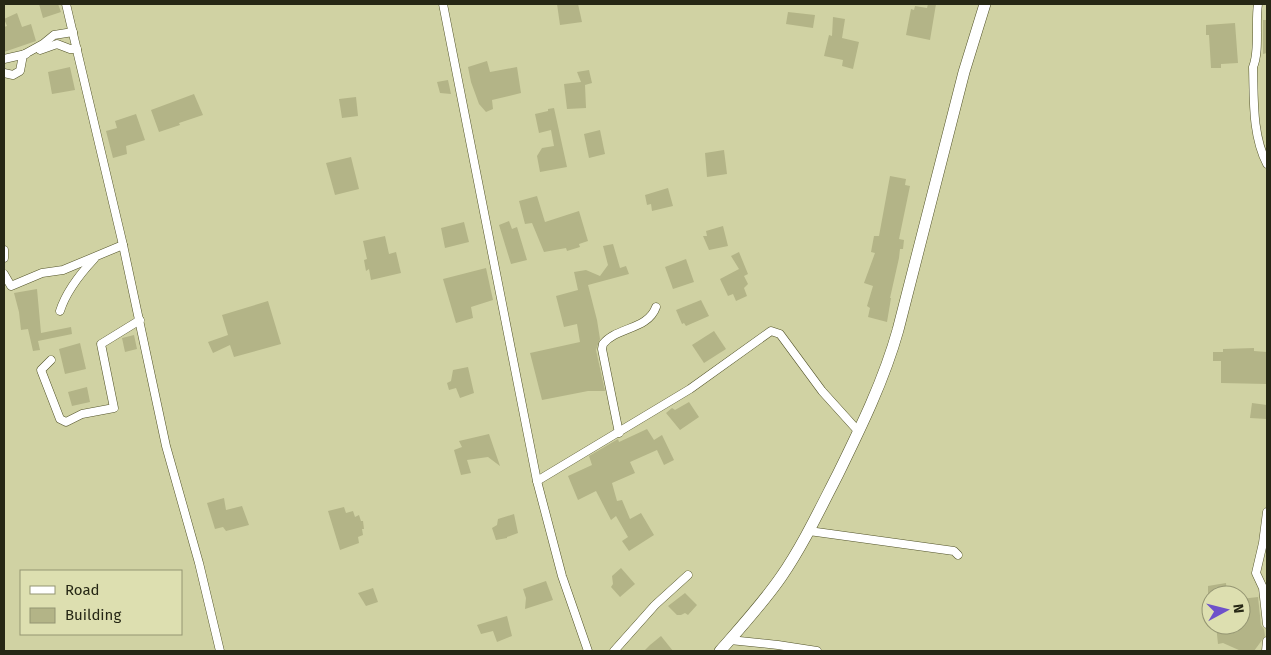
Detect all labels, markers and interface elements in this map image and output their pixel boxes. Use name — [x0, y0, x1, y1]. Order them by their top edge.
legend — [20, 570, 182, 635]
text: Road — [65, 581, 100, 599]
north arrow — [1201, 585, 1251, 635]
text: N — [1229, 603, 1247, 614]
text: Building — [65, 606, 121, 624]

